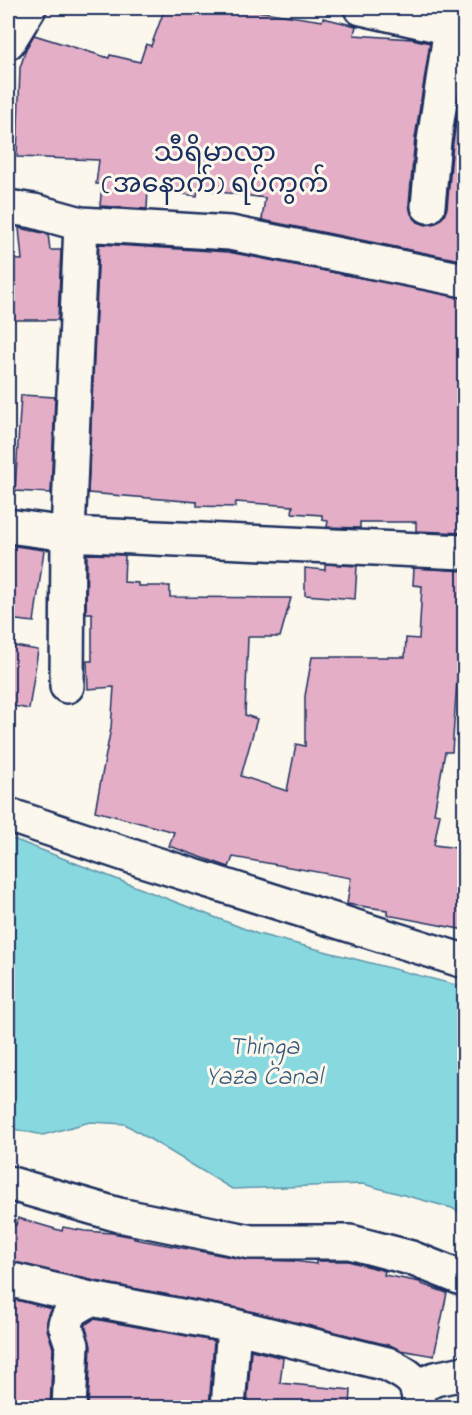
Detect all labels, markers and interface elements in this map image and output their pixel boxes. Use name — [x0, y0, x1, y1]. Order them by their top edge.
district label: သီရိမာလာ (အနောက်) ရပ်ကွက် — [101, 134, 329, 205]
water label: Thinga Yaza Canal — [206, 1029, 325, 1097]

